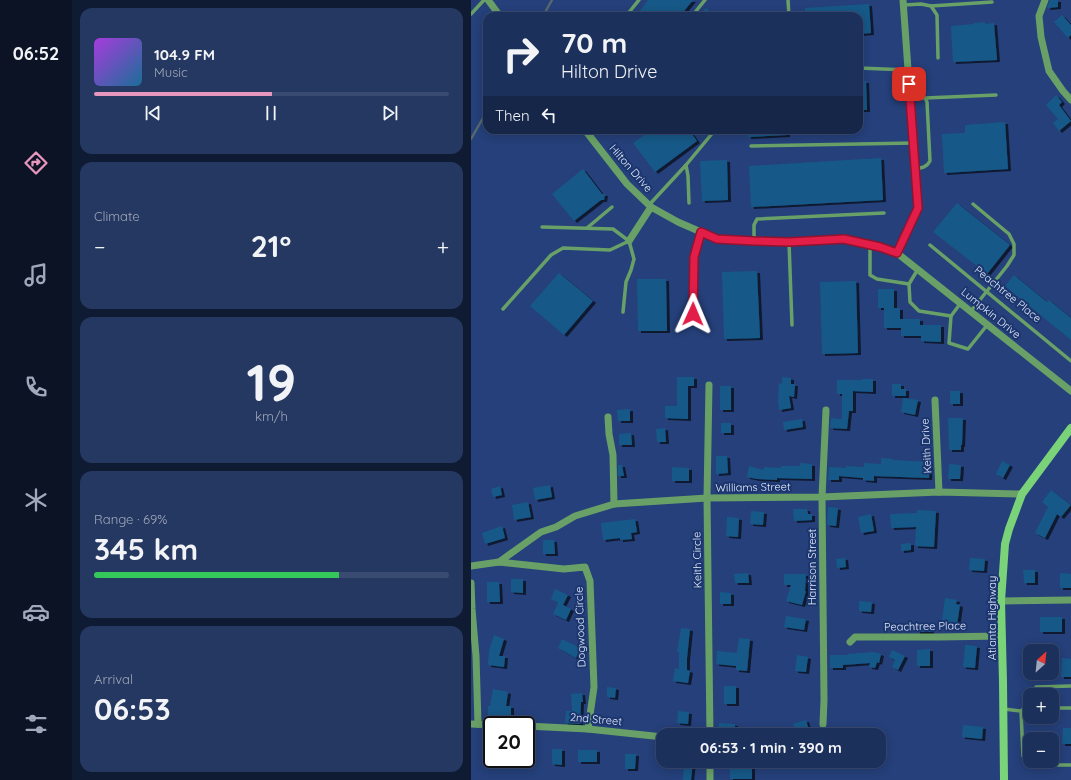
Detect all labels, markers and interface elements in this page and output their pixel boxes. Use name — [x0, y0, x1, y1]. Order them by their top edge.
text: 70 m — [561, 25, 627, 60]
icon: right — [495, 28, 547, 80]
text: 06:52 — [13, 42, 59, 65]
text: 104.9 FM — [154, 45, 215, 64]
text: Hilton Drive — [561, 60, 657, 83]
text: Music — [154, 64, 188, 80]
pin — [892, 67, 926, 101]
icon: arrive — [898, 73, 920, 95]
icon: previous — [142, 102, 164, 124]
icon: pause — [260, 102, 282, 124]
icon: next — [379, 102, 401, 124]
icon: left — [538, 104, 560, 126]
text: Then — [495, 106, 530, 125]
street label: Hilton Drive — [606, 141, 656, 195]
icon: directions — [22, 149, 50, 177]
text: Climate — [94, 208, 140, 224]
text: 21° — [251, 227, 291, 265]
text: − — [94, 233, 105, 261]
text: + — [437, 233, 449, 261]
icon: music — [22, 261, 50, 289]
street label: Peachtree Place — [972, 263, 1044, 325]
street label: Lumpkin Drive — [958, 285, 1024, 341]
position arrow — [672, 293, 714, 335]
text: 19 — [247, 349, 296, 414]
icon: phone — [22, 373, 50, 401]
text: km/h — [255, 408, 288, 424]
street label: Keith Drive — [918, 418, 934, 474]
street label: Williams Street — [715, 479, 791, 495]
icon: climate — [22, 486, 50, 514]
text: Range · 69% — [94, 511, 167, 527]
street label: Harrison Street — [805, 528, 819, 605]
text: 345 km — [94, 530, 198, 568]
street label: Keith Circle — [690, 532, 704, 588]
street label: Atlanta Highway — [985, 576, 999, 660]
street label: Dogwood Circle — [572, 586, 588, 668]
icon: car — [22, 598, 50, 626]
street label: Peachtree Place — [884, 618, 966, 634]
north arrow — [1023, 644, 1059, 680]
map controls — [1023, 644, 1059, 768]
text: Arrival — [94, 671, 133, 687]
button: + — [1023, 688, 1059, 724]
text: 06:53 — [94, 690, 171, 728]
icon: filters — [22, 710, 50, 738]
street label: 2nd Street — [569, 710, 623, 728]
speed limit sign: 20 — [483, 716, 535, 768]
button: − — [1023, 732, 1059, 768]
text: 06:53 · 1 min · 390 m — [700, 738, 842, 757]

